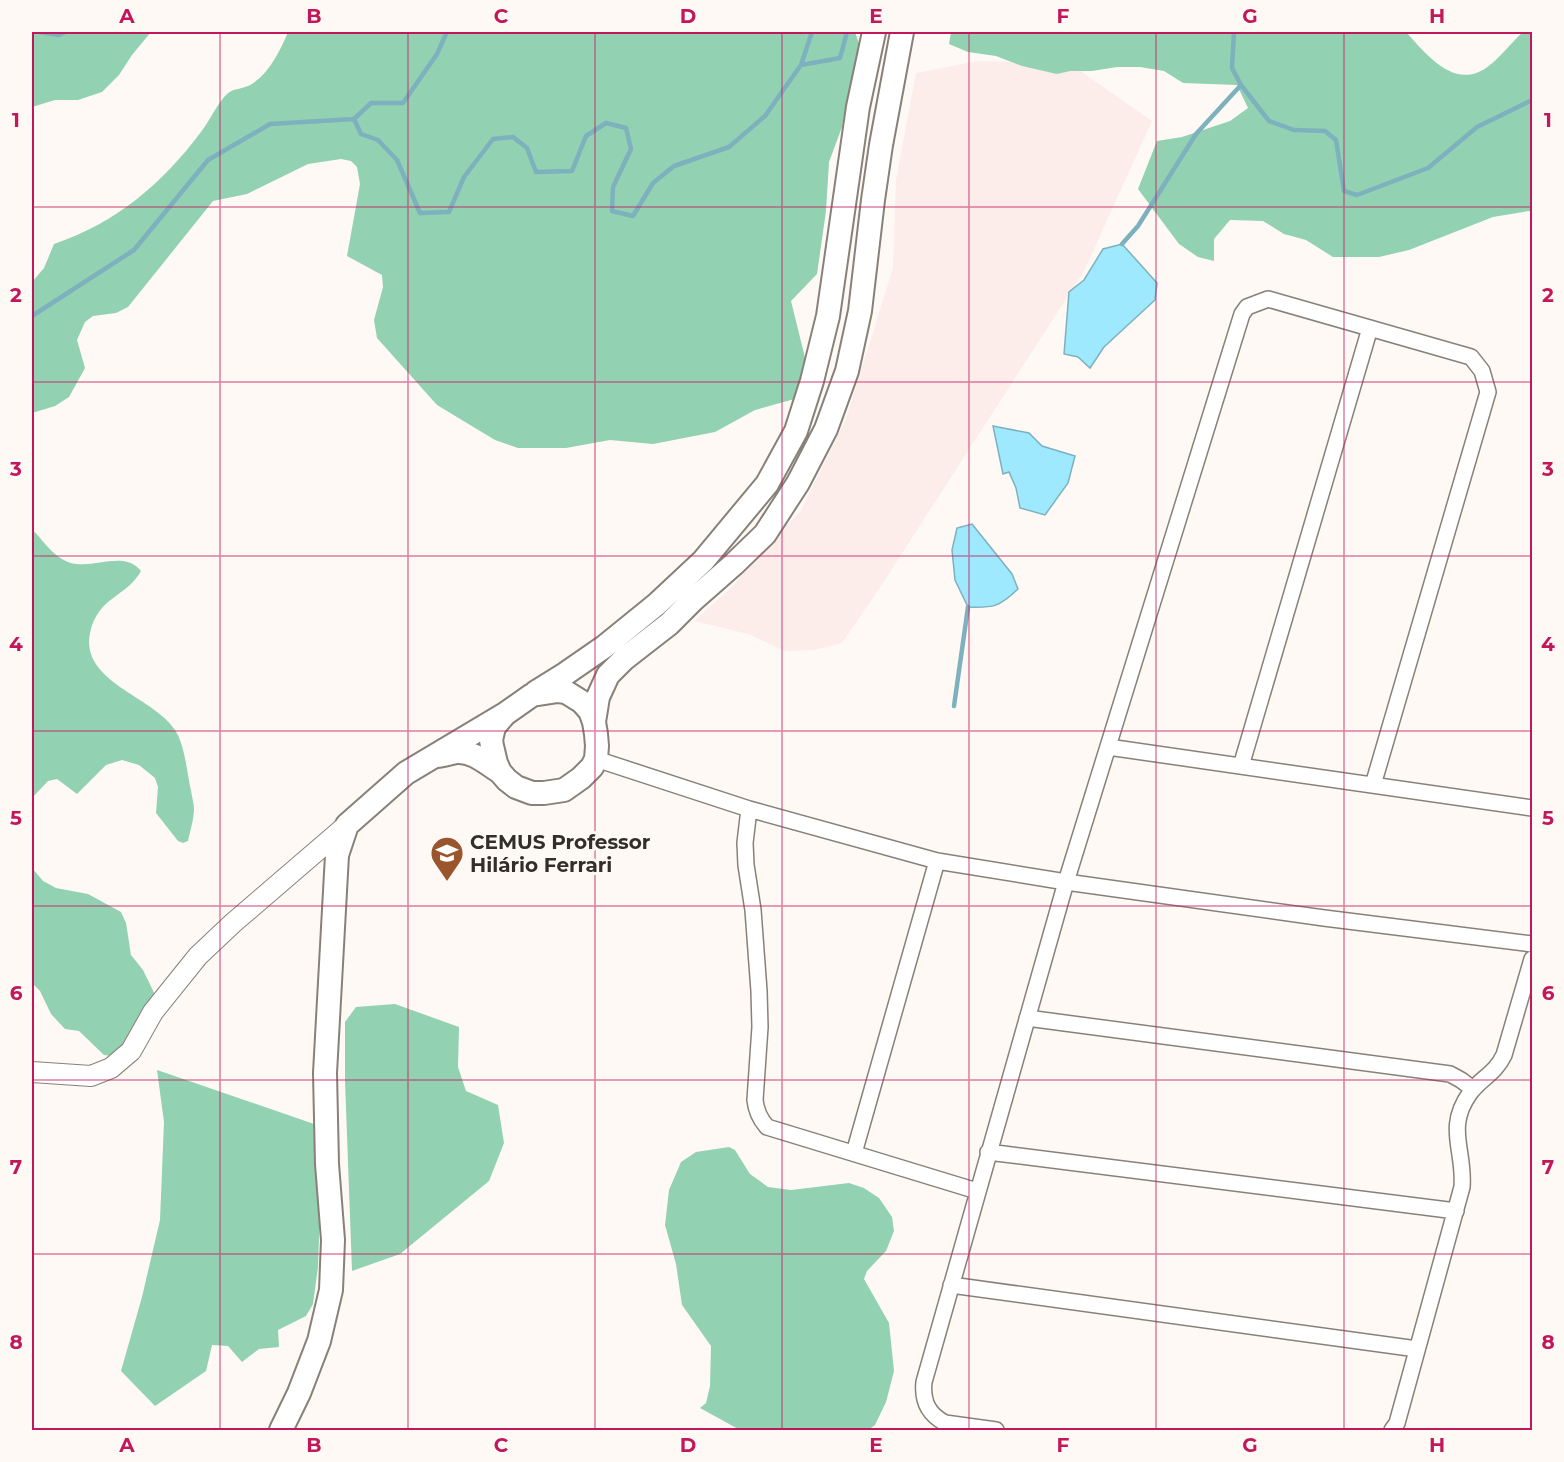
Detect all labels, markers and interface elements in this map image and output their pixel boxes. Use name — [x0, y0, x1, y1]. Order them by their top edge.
text: A — [118, 4, 135, 28]
text: B — [306, 4, 322, 28]
text: C — [494, 4, 509, 28]
text: D — [680, 4, 696, 28]
text: E — [869, 4, 883, 28]
text: F — [1057, 4, 1070, 28]
text: G — [1242, 4, 1258, 28]
text: H — [1429, 4, 1445, 28]
text: 1 — [12, 108, 20, 132]
text: 1 — [1544, 108, 1552, 132]
text: 2 — [10, 283, 22, 307]
text: 2 — [1542, 283, 1554, 307]
text: 3 — [9, 457, 22, 481]
text: 3 — [1541, 457, 1554, 481]
text: 4 — [9, 632, 23, 656]
text: 4 — [1541, 632, 1555, 656]
text: 5 — [10, 806, 22, 830]
text: 5 — [1542, 806, 1554, 830]
place label: CEMUS Professor Hilário Ferrari — [470, 830, 651, 877]
school or university icon: CEMUS Professor Hilário Ferrari — [429, 835, 465, 882]
text: 6 — [10, 981, 23, 1005]
text: 6 — [1542, 981, 1555, 1005]
text: 7 — [10, 1155, 22, 1179]
text: 7 — [1542, 1155, 1554, 1179]
text: 8 — [9, 1330, 23, 1354]
text: 8 — [1541, 1330, 1555, 1354]
text: A — [118, 1433, 135, 1457]
text: B — [306, 1433, 322, 1457]
text: C — [494, 1433, 509, 1457]
text: D — [680, 1433, 696, 1457]
text: E — [869, 1433, 883, 1457]
text: F — [1057, 1433, 1070, 1457]
text: G — [1242, 1433, 1258, 1457]
text: H — [1429, 1433, 1445, 1457]

